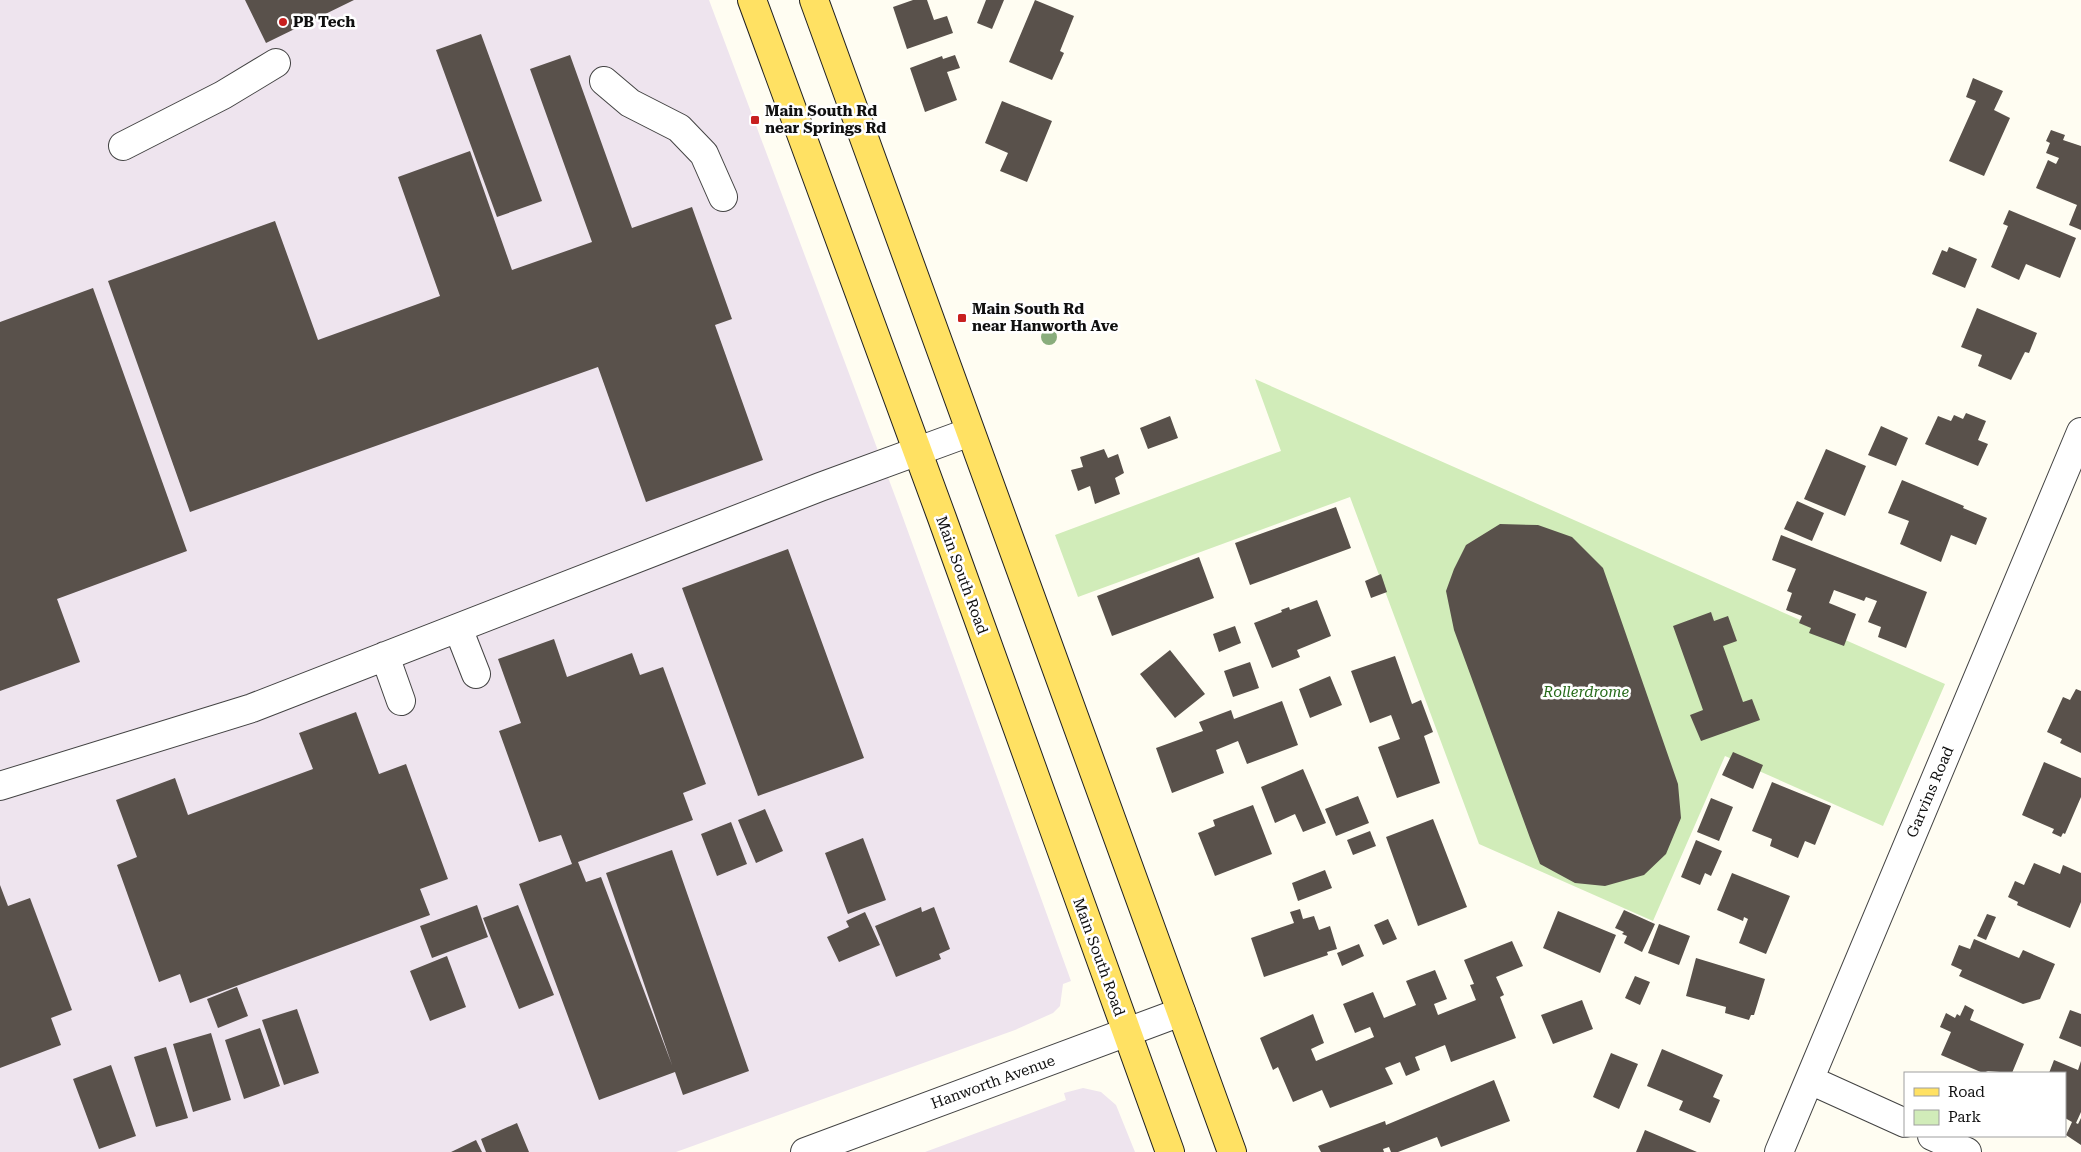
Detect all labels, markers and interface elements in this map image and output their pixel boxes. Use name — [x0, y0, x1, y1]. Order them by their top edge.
place label: PB Tech — [293, 13, 355, 31]
marker: PB Tech — [277, 16, 289, 28]
place label: Main South Rd near Springs Rd — [765, 102, 886, 137]
marker: Main South Rd near Springs Rd — [749, 114, 761, 126]
place label: Main South Rd near Hanworth Ave — [972, 300, 1118, 335]
marker: Main South Rd near Hanworth Ave — [956, 312, 968, 324]
street label: Main South Road — [932, 513, 992, 637]
park label: Rollerdrome — [1542, 683, 1629, 701]
street label: Garvins Road — [1903, 743, 1957, 840]
street label: Main South Road — [1069, 895, 1129, 1019]
street label: Hanworth Avenue — [929, 1051, 1057, 1113]
legend — [1904, 1072, 2066, 1137]
text: Road — [1948, 1083, 1985, 1101]
text: Park — [1948, 1108, 1982, 1126]

